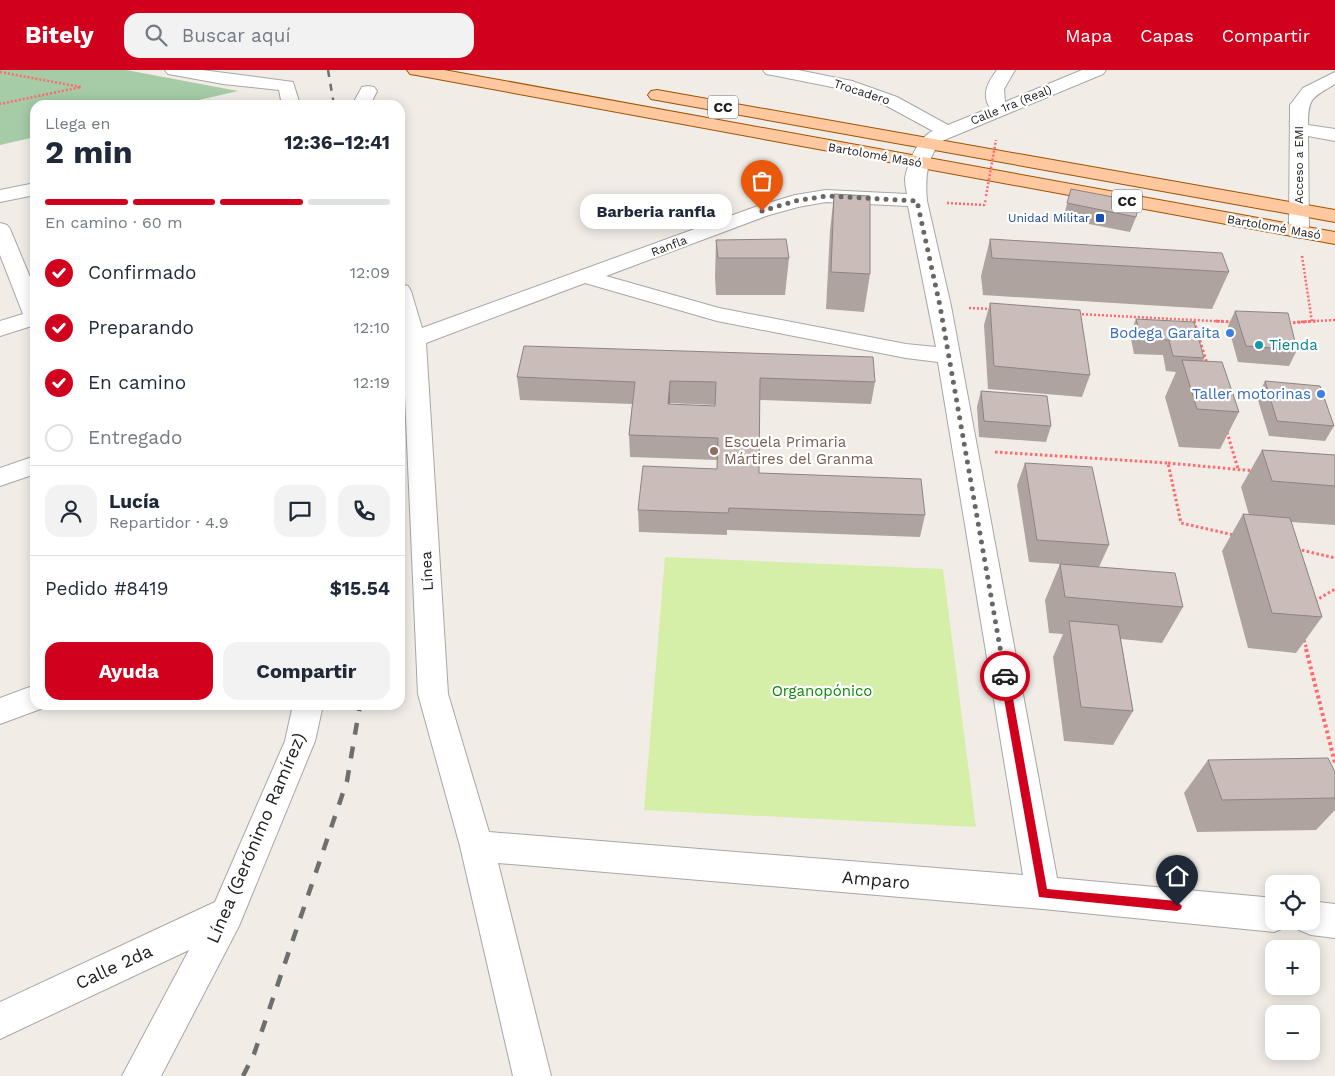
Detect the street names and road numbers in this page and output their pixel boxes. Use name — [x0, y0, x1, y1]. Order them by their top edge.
street label: Trocadero — [832, 76, 892, 108]
street label: Calle 1ra (Real) — [968, 82, 1054, 128]
road number: CC — [708, 96, 738, 118]
street label: Acceso a EMI — [1292, 126, 1306, 204]
street label: Bartolomé Masó — [827, 140, 923, 170]
road number: CC — [1112, 190, 1142, 212]
street label: Bartolomé Masó — [1226, 212, 1322, 242]
street label: Ranfla — [649, 233, 689, 259]
street label: Línea — [417, 550, 437, 591]
street label: Línea (Gerónimo Ramírez) — [202, 729, 310, 946]
street label: Amparo — [841, 866, 911, 893]
street label: Calle 2da — [72, 940, 155, 993]

